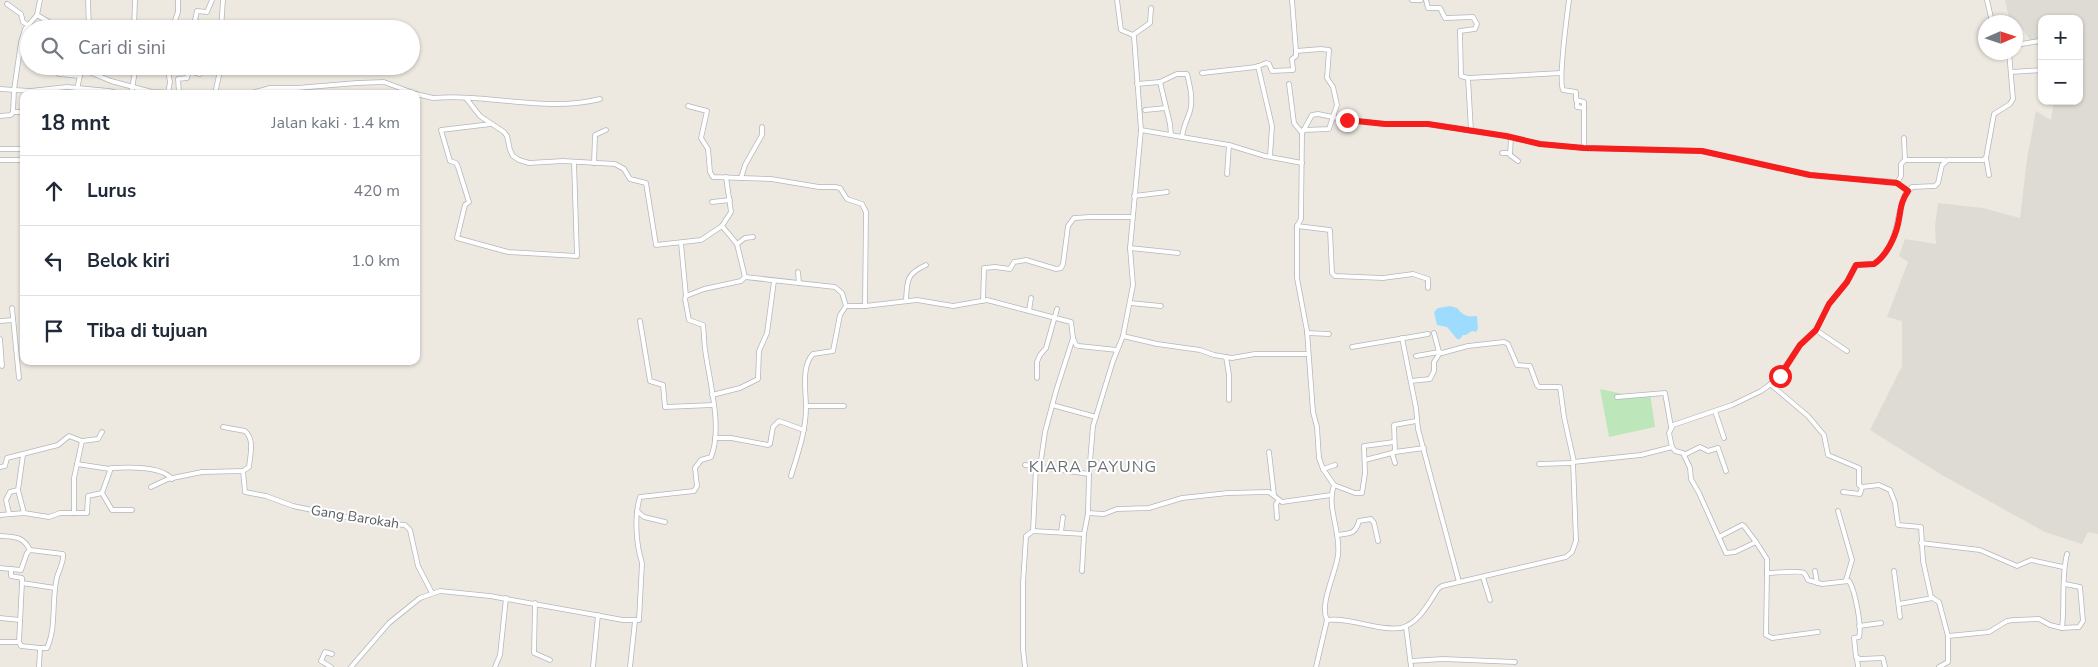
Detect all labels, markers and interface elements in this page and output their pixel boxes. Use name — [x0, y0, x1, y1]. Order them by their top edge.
north arrow — [1978, 15, 2023, 60]
map controls — [2038, 15, 2083, 105]
button: + — [2038, 15, 2083, 60]
search box — [20, 20, 420, 75]
icon: search — [38, 34, 66, 62]
text: Cari di sini — [78, 35, 166, 61]
button: − — [2038, 60, 2083, 105]
text: 18 mnt — [40, 109, 110, 137]
route end — [1336, 109, 1359, 132]
text: Jalan kaki · 1.4 km — [271, 112, 400, 134]
icon: ahead — [40, 177, 68, 205]
text: Lurus — [87, 178, 136, 204]
text: 420 m — [353, 180, 400, 202]
icon: left — [40, 247, 68, 275]
text: Belok kiri — [87, 248, 170, 274]
text: 1.0 km — [351, 250, 400, 272]
icon: arrive — [40, 317, 68, 345]
text: Tiba di tujuan — [87, 318, 208, 344]
route start — [1769, 365, 1792, 388]
district label: KIARA PAYUNG — [1029, 456, 1157, 478]
street label: Gang Barokah — [309, 501, 401, 533]

